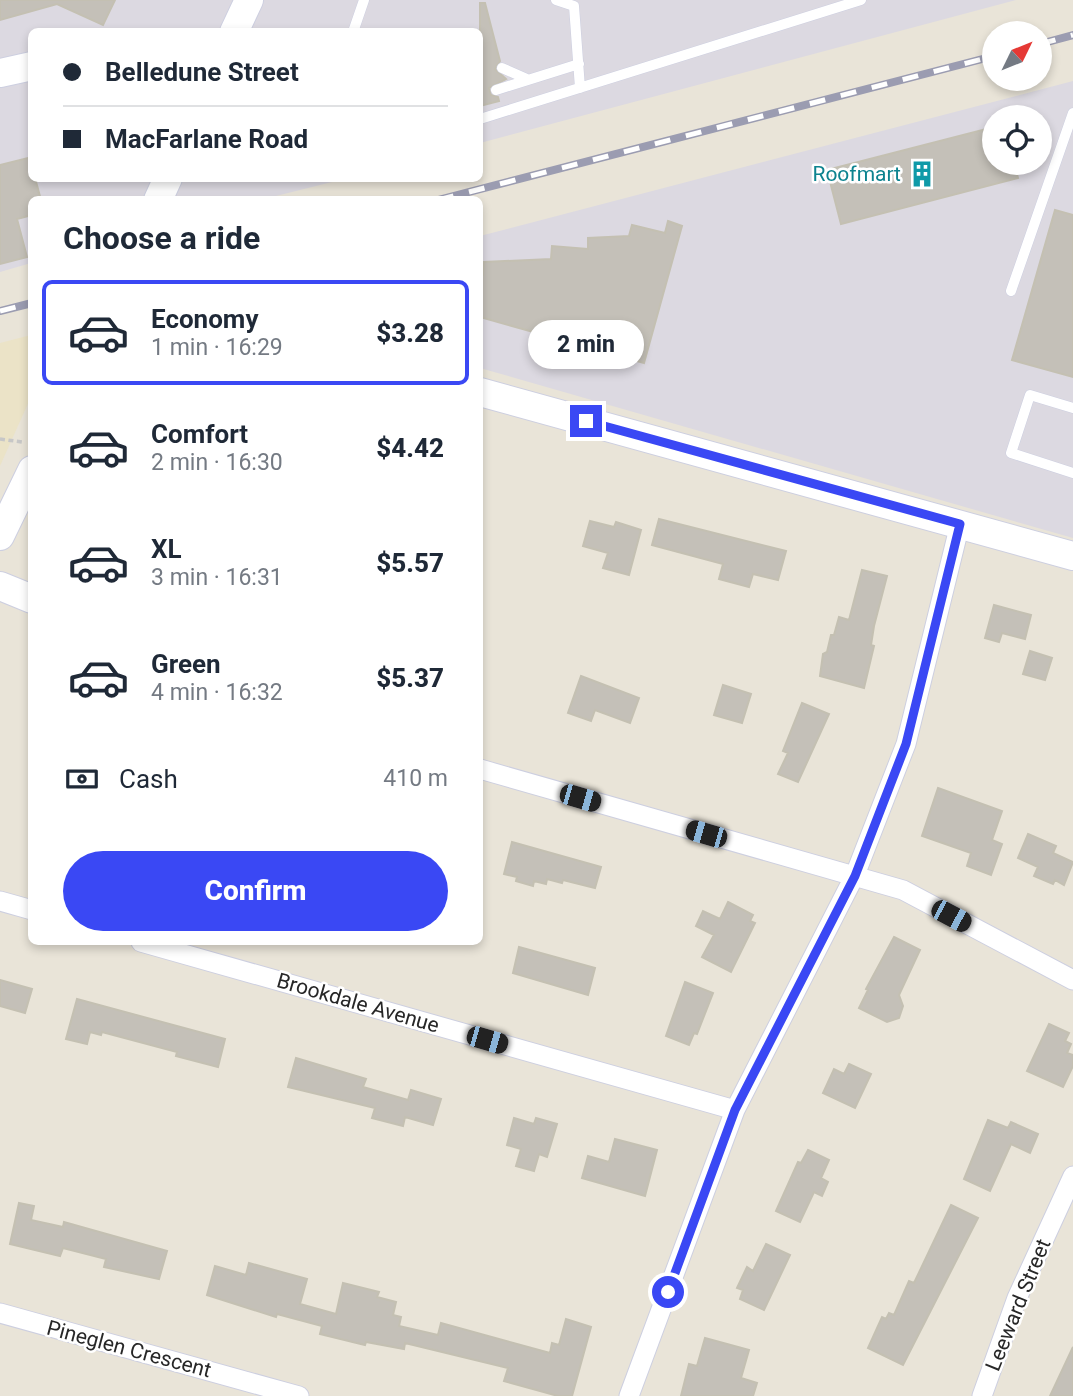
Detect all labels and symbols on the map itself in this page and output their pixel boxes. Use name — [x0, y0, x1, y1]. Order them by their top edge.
north arrow — [982, 21, 1052, 91]
building icon: Roofmart — [907, 159, 937, 189]
place label: Roofmart — [812, 162, 901, 186]
callout: 2 min — [528, 320, 644, 368]
route end — [570, 405, 602, 437]
car — [557, 782, 604, 814]
car — [683, 818, 730, 850]
car — [928, 897, 975, 935]
street label: Brookdale Avenue — [274, 968, 442, 1038]
car — [464, 1024, 511, 1056]
street label: Leeward Street — [981, 1235, 1055, 1374]
route start — [652, 1276, 684, 1308]
street label: Pineglen Crescent — [44, 1316, 214, 1383]

